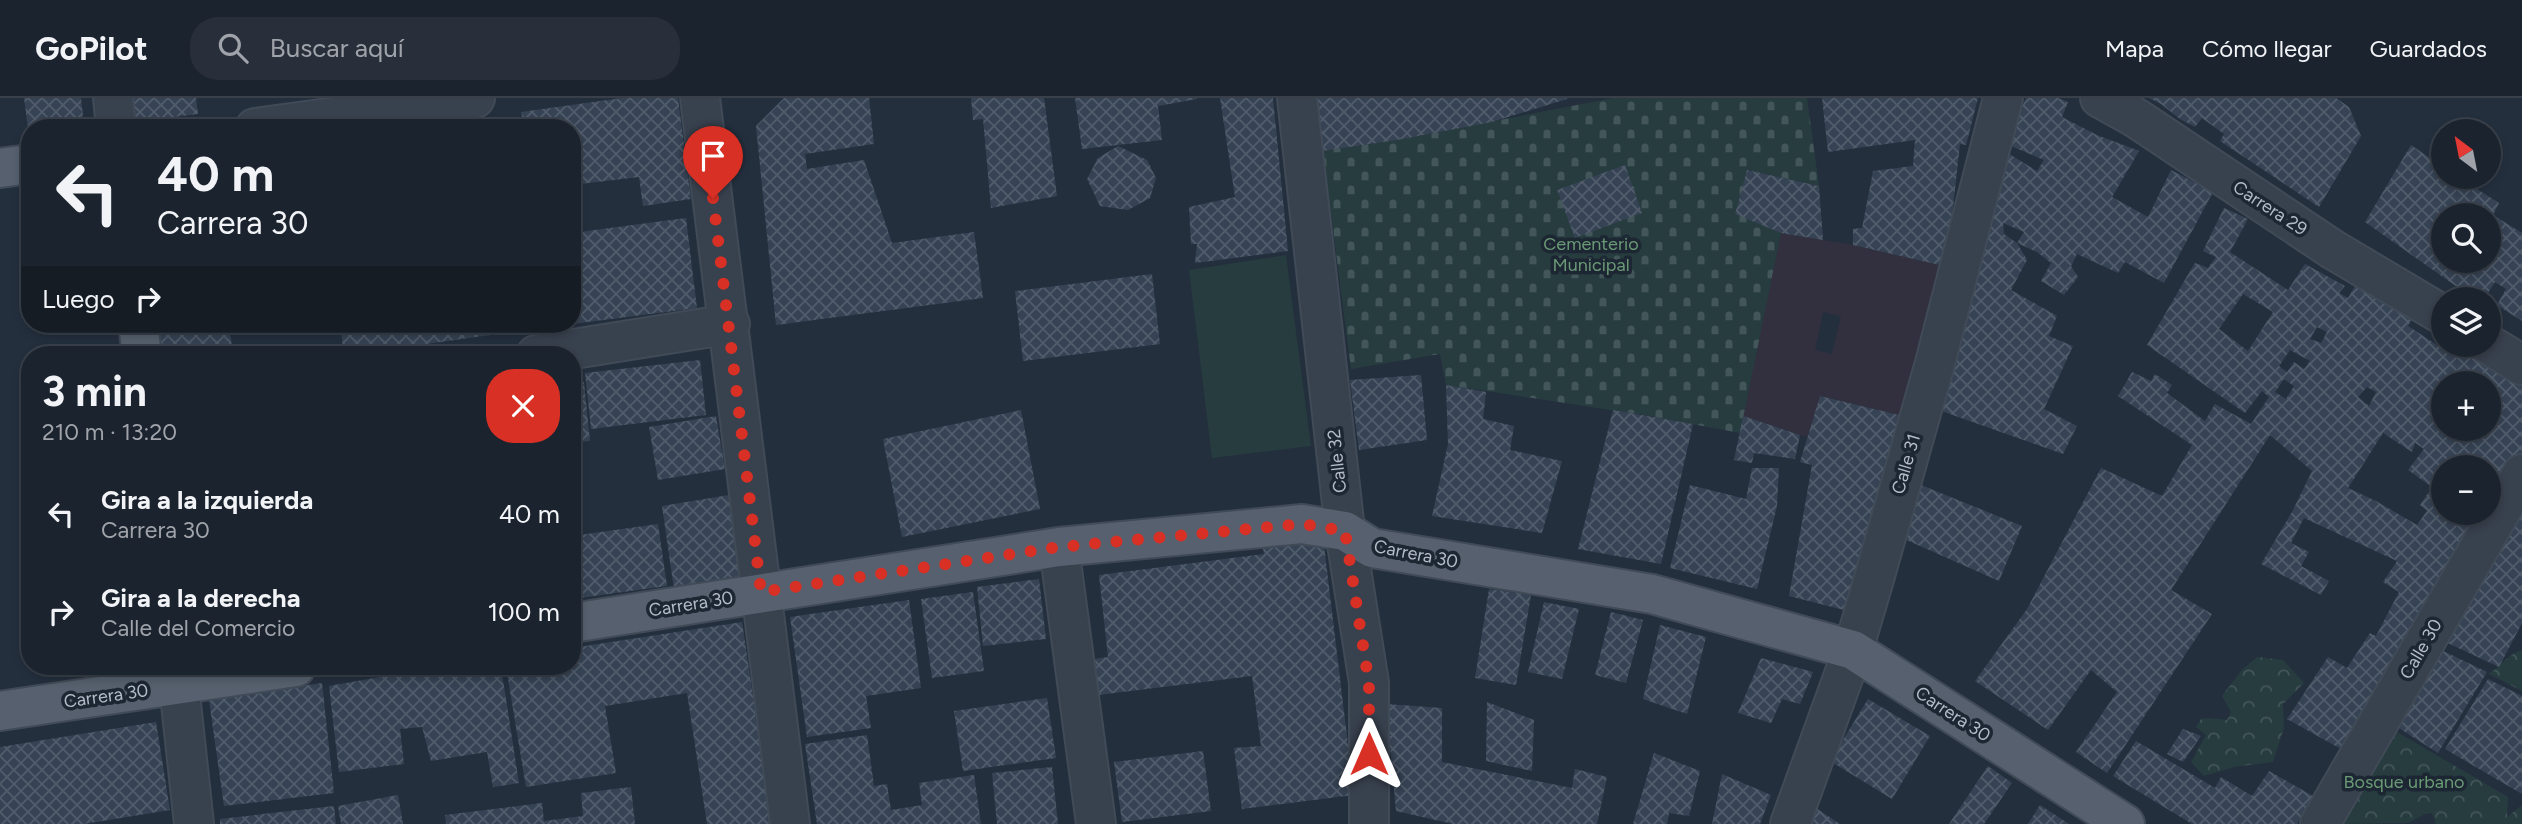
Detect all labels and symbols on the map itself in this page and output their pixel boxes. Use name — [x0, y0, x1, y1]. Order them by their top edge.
north arrow — [2431, 119, 2501, 189]
pin — [683, 126, 743, 198]
street label: Carrera 29 — [2229, 176, 2311, 240]
park label: Cementerio Municipal — [1543, 233, 1639, 276]
street label: Calle 32 — [1323, 428, 1351, 494]
street label: Calle 31 — [1887, 431, 1925, 497]
street label: Carrera 30 — [1372, 535, 1460, 573]
street label: Carrera 30 — [647, 586, 735, 622]
street label: Calle 30 — [2395, 615, 2447, 683]
street label: Carrera 30 — [62, 679, 150, 713]
street label: Carrera 30 — [1911, 682, 1995, 746]
position arrow — [1332, 717, 1406, 791]
park label: Bosque urbano — [2344, 771, 2464, 793]

